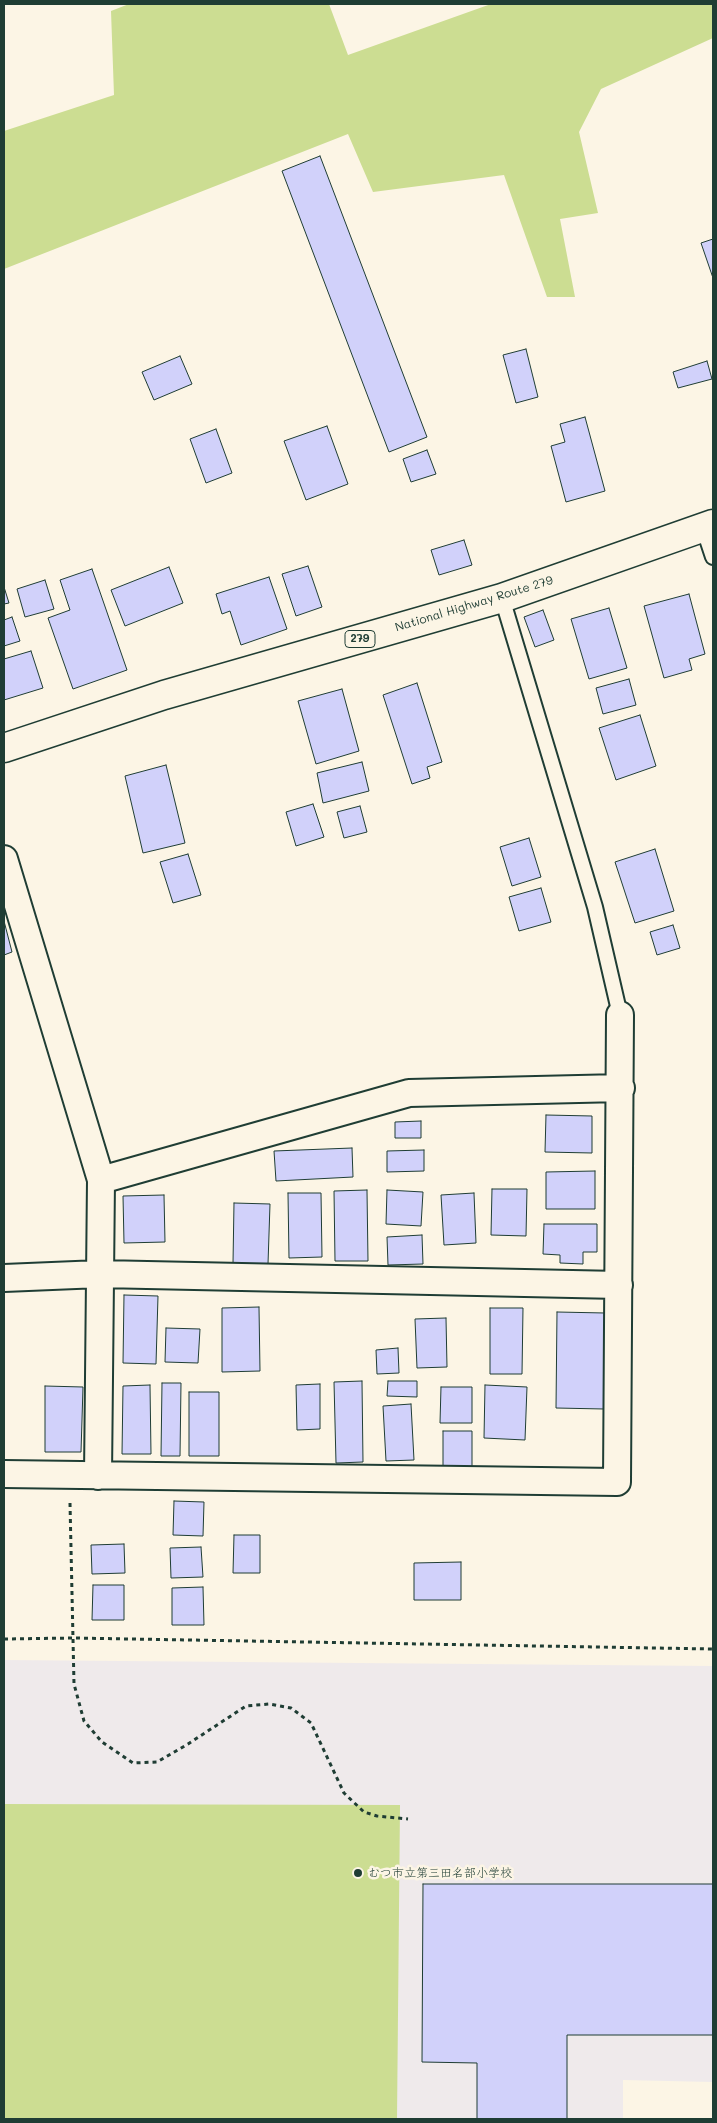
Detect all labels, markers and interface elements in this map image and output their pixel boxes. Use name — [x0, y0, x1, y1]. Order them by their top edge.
street label: National Highway Route 279 — [393, 573, 555, 635]
road number: 279 — [345, 630, 375, 648]
place label: むつ市立第三田名部小学校 — [368, 1866, 512, 1880]
marker: むつ市立第三田名部小学校 — [352, 1867, 364, 1879]

